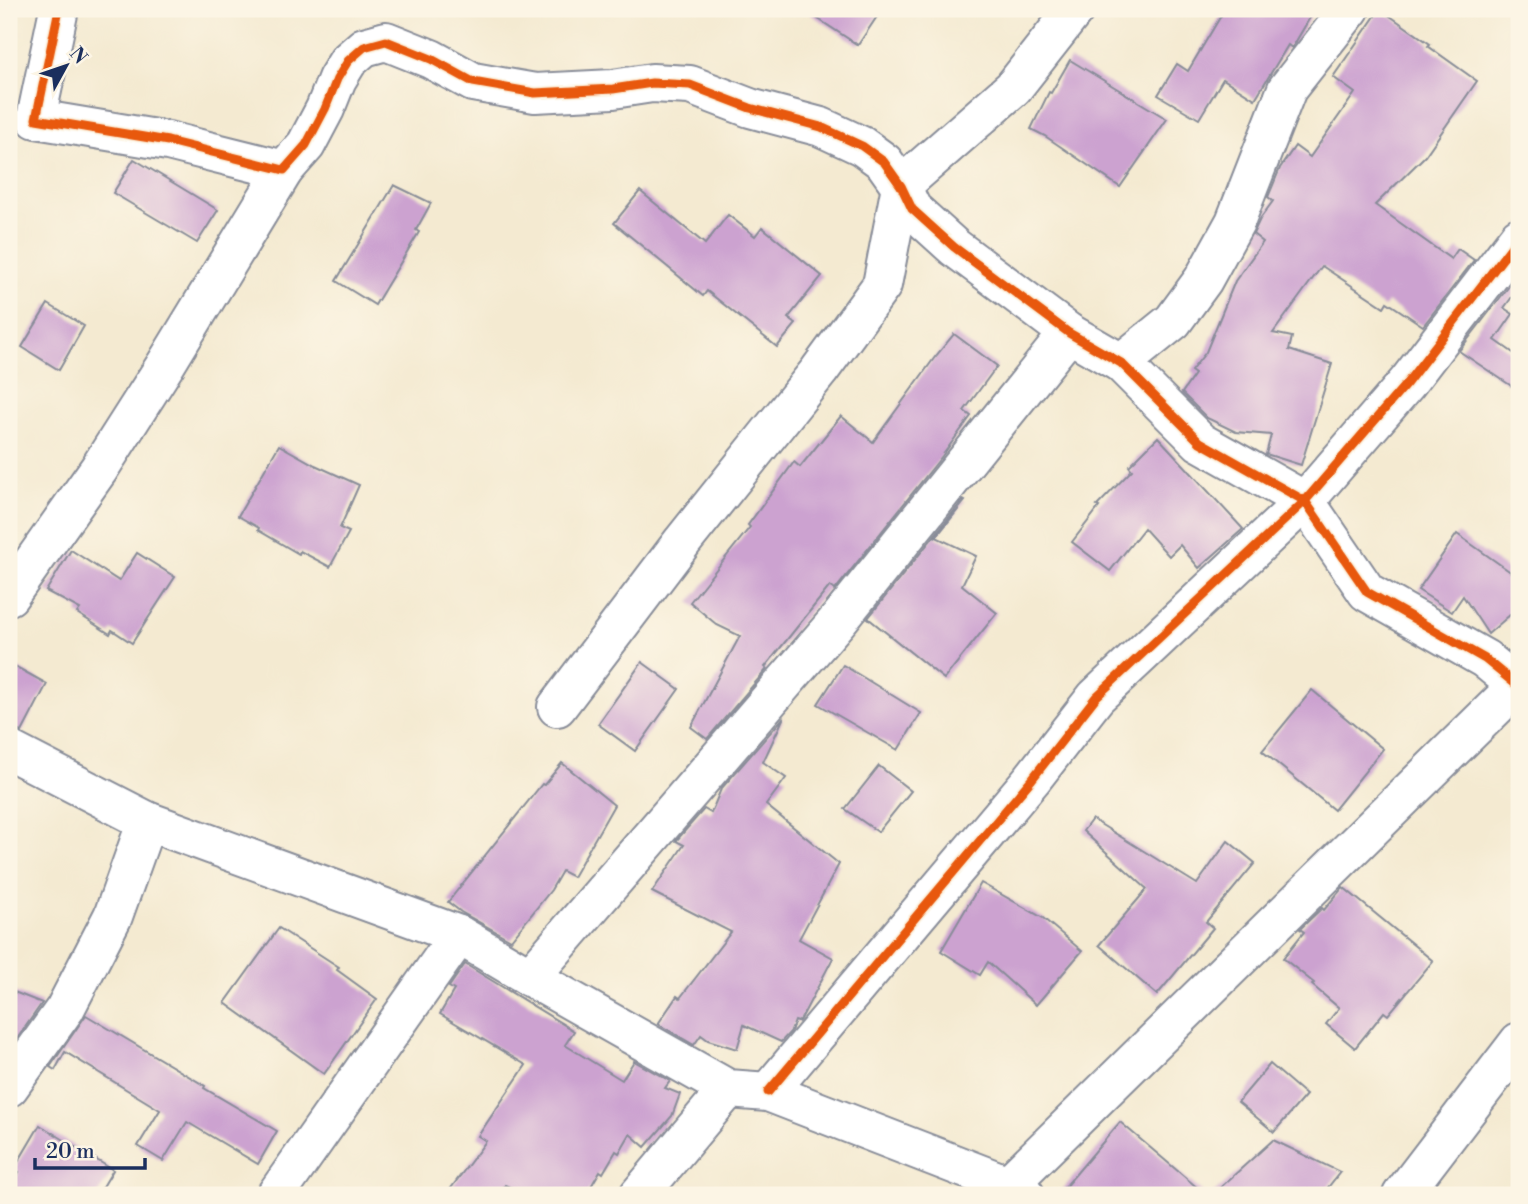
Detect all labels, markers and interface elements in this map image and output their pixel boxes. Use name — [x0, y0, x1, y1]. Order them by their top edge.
north arrow — [32, 32, 102, 102]
text: N — [64, 42, 92, 69]
scale bar — [35, 1127, 145, 1171]
text: 20 m — [46, 1139, 95, 1165]

